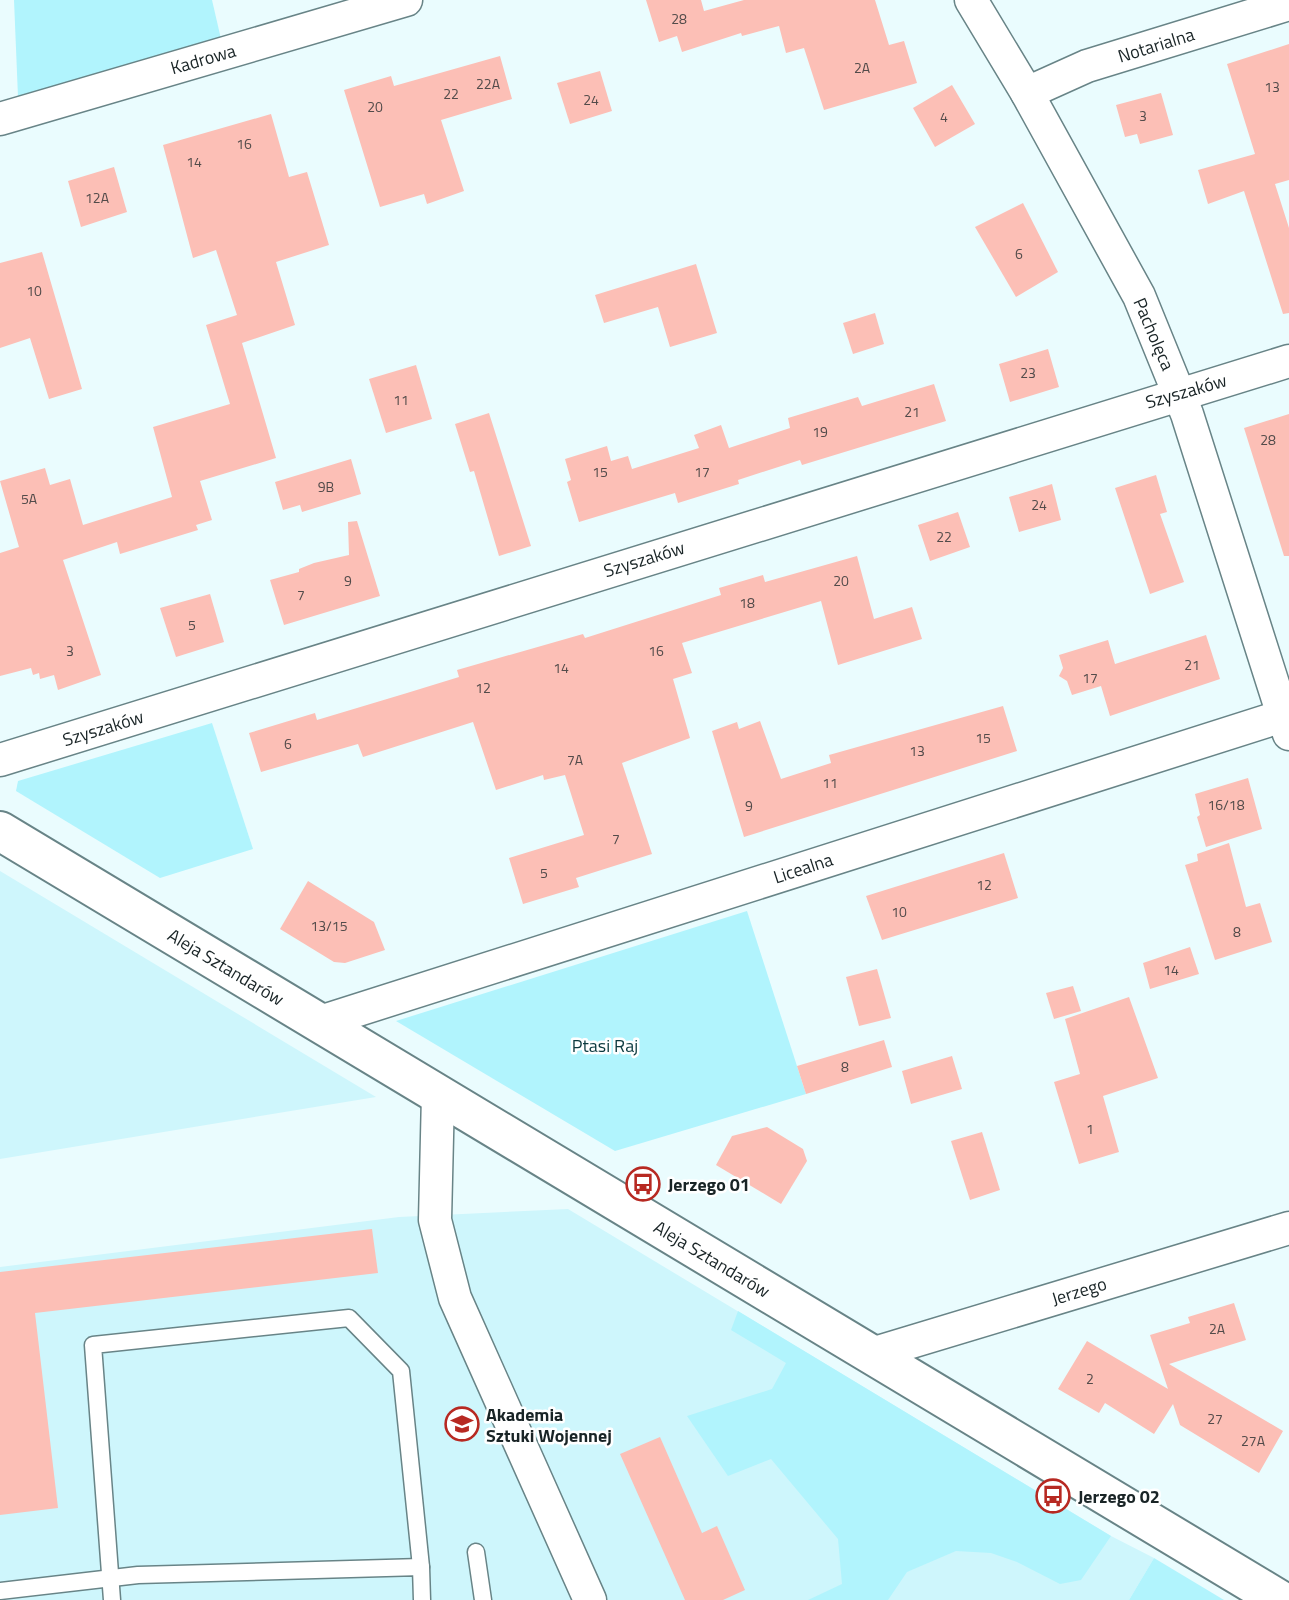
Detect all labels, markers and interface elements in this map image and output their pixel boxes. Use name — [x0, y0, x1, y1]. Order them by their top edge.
house number: 28 — [671, 8, 687, 29]
street label: Notarialna — [1114, 21, 1198, 69]
street label: Kadrowa — [167, 37, 239, 81]
house number: 2A — [854, 57, 871, 78]
house number: 22A — [476, 73, 501, 94]
house number: 13 — [1264, 76, 1280, 97]
house number: 22 — [443, 83, 459, 104]
house number: 24 — [583, 89, 599, 110]
house number: 20 — [367, 96, 383, 117]
house number: 3 — [1139, 105, 1147, 126]
house number: 4 — [940, 106, 948, 127]
house number: 16 — [236, 133, 252, 154]
house number: 14 — [186, 151, 202, 172]
house number: 12A — [85, 187, 110, 208]
house number: 6 — [1015, 243, 1023, 264]
house number: 10 — [26, 280, 42, 301]
street label: Pacholęca — [1127, 293, 1181, 375]
house number: 23 — [1020, 362, 1036, 383]
street label: Szyszaków — [1142, 366, 1230, 415]
house number: 11 — [393, 389, 409, 410]
house number: 21 — [904, 401, 920, 422]
house number: 19 — [812, 421, 828, 442]
house number: 28 — [1260, 429, 1276, 450]
house number: 15 — [592, 461, 608, 482]
house number: 17 — [694, 461, 710, 482]
house number: 9B — [318, 476, 334, 497]
house number: 5A — [21, 488, 38, 509]
house number: 24 — [1031, 494, 1047, 515]
house number: 22 — [936, 526, 952, 547]
street label: Szyszaków — [600, 534, 688, 584]
house number: 9 — [344, 570, 352, 591]
house number: 20 — [833, 570, 849, 591]
house number: 7 — [297, 584, 305, 605]
house number: 18 — [739, 592, 755, 613]
house number: 5 — [188, 614, 196, 635]
house number: 3 — [66, 640, 74, 661]
house number: 16 — [648, 640, 664, 661]
house number: 21 — [1184, 654, 1200, 675]
house number: 14 — [553, 657, 569, 678]
house number: 17 — [1082, 667, 1098, 688]
house number: 12 — [475, 677, 491, 698]
street label: Szyszaków — [59, 703, 147, 753]
house number: 15 — [975, 727, 991, 748]
house number: 6 — [284, 733, 292, 754]
house number: 13 — [909, 740, 925, 761]
house number: 7A — [567, 749, 584, 770]
house number: 11 — [822, 772, 838, 793]
house number: 16/18 — [1207, 794, 1245, 815]
house number: 9 — [745, 795, 753, 816]
house number: 7 — [612, 828, 620, 849]
street label: Licealna — [770, 846, 836, 890]
house number: 5 — [540, 862, 548, 883]
house number: 12 — [976, 874, 992, 895]
house number: 10 — [891, 901, 907, 922]
house number: 13/15 — [310, 915, 348, 936]
house number: 8 — [1233, 921, 1241, 942]
street label: Aleja Sztandarów — [163, 922, 290, 1013]
house number: 14 — [1163, 959, 1179, 980]
park label: Ptasi Raj — [572, 1032, 638, 1059]
house number: 8 — [841, 1056, 849, 1077]
house number: 1 — [1086, 1118, 1094, 1139]
bus stop icon: Jerzego 01 — [624, 1165, 662, 1203]
place label: Jerzego 01 — [668, 1171, 750, 1198]
street label: Aleja Sztandarów — [649, 1214, 776, 1305]
street label: Jerzego — [1048, 1270, 1110, 1312]
house number: 2A — [1209, 1318, 1226, 1339]
house number: 2 — [1086, 1368, 1094, 1389]
place label: Akademia Sztuki Wojennej — [486, 1401, 612, 1449]
school or university icon: Akademia Sztuki Wojennej — [443, 1405, 481, 1443]
house number: 27 — [1207, 1408, 1223, 1429]
house number: 27A — [1241, 1430, 1266, 1451]
bus stop icon: Jerzego 02 — [1034, 1477, 1072, 1515]
place label: Jerzego 02 — [1078, 1483, 1160, 1510]

